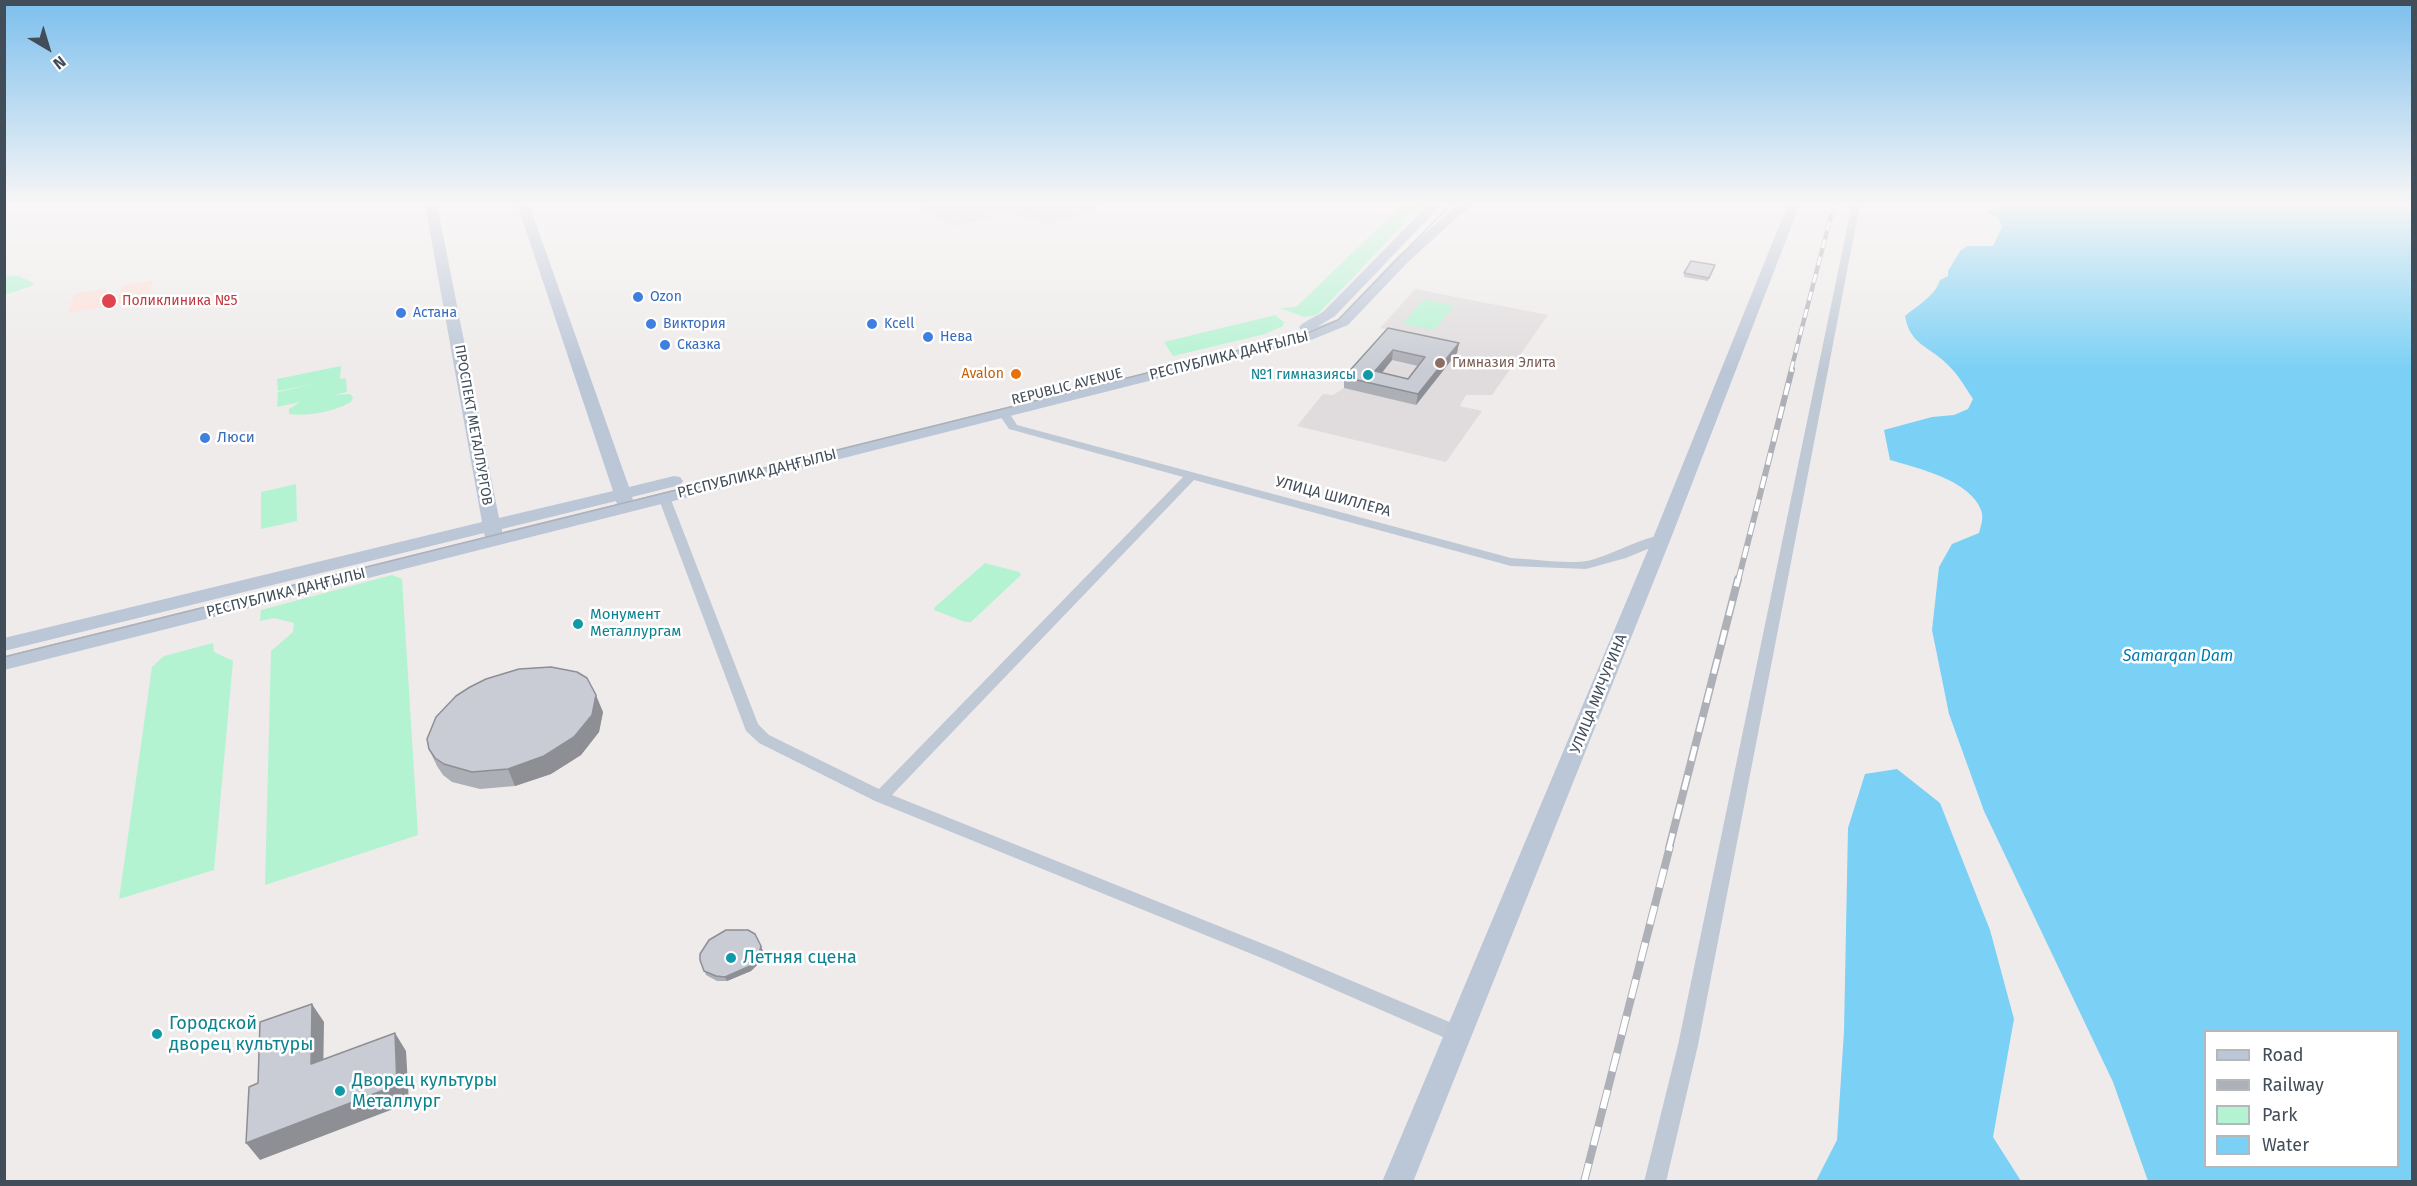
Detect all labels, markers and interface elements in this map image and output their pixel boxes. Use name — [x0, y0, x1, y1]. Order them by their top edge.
north arrow — [18, 18, 78, 78]
text: N — [49, 52, 69, 73]
place label: Ozon — [650, 289, 682, 305]
marker: Ozon — [631, 290, 645, 304]
marker: Поликлиника №5 — [100, 292, 118, 310]
place label: Поликлиника №5 — [122, 293, 237, 309]
place label: Астана — [413, 305, 457, 321]
marker: Астана — [394, 306, 408, 320]
place label: Виктория — [663, 316, 726, 332]
place label: Kcell — [884, 316, 914, 332]
marker: Виктория — [644, 317, 658, 331]
marker: Kcell — [865, 317, 879, 331]
street label: РЕСПУБЛИКА ДАҢҒЫЛЫ — [1148, 328, 1310, 384]
place label: Нева — [940, 329, 973, 345]
marker: Нева — [921, 330, 935, 344]
place label: Сказка — [677, 337, 721, 353]
marker: Сказка — [658, 338, 672, 352]
street label: ПРОСПЕКТ МЕТАЛЛУРГОВ — [451, 343, 495, 507]
place label: Гимназия Элита — [1452, 355, 1556, 371]
marker: Гимназия Элита — [1433, 356, 1447, 370]
street label: REPUBLIC AVENUE — [1010, 365, 1124, 409]
place label: Avalon — [961, 366, 1004, 382]
marker: Avalon — [1009, 367, 1023, 381]
place label: №1 гимназиясы — [1251, 367, 1356, 383]
marker: №1 гимназиясы — [1361, 368, 1375, 382]
place label: Люси — [217, 429, 255, 447]
marker: Люси — [198, 431, 212, 445]
street label: РЕСПУБЛИКА ДАҢҒЫЛЫ — [676, 446, 838, 502]
street label: УЛИЦА ШИЛЛЕРА — [1273, 473, 1393, 521]
street label: РЕСПУБЛИКА ДАҢҒЫЛЫ — [205, 565, 367, 621]
place label: Монумент Металлургам — [590, 606, 681, 641]
marker: Монумент Металлургам — [571, 617, 585, 631]
street label: УЛИЦА МИЧУРИНА — [1567, 632, 1631, 756]
water label: Samarqan Dam — [2123, 647, 2233, 667]
place label: Летняя сцена — [743, 947, 857, 969]
marker: Летняя сцена — [724, 951, 738, 965]
place label: Городской дворец культуры — [169, 1013, 313, 1056]
marker: Городской дворец культуры — [150, 1027, 164, 1041]
legend — [2204, 1030, 2399, 1168]
text: Road — [2262, 1044, 2304, 1066]
place label: Дворец культуры Металлург — [352, 1070, 497, 1112]
text: Railway — [2262, 1074, 2324, 1096]
marker: Дворец культуры Металлург — [333, 1084, 347, 1098]
text: Park — [2262, 1104, 2297, 1126]
text: Water — [2262, 1134, 2309, 1156]

